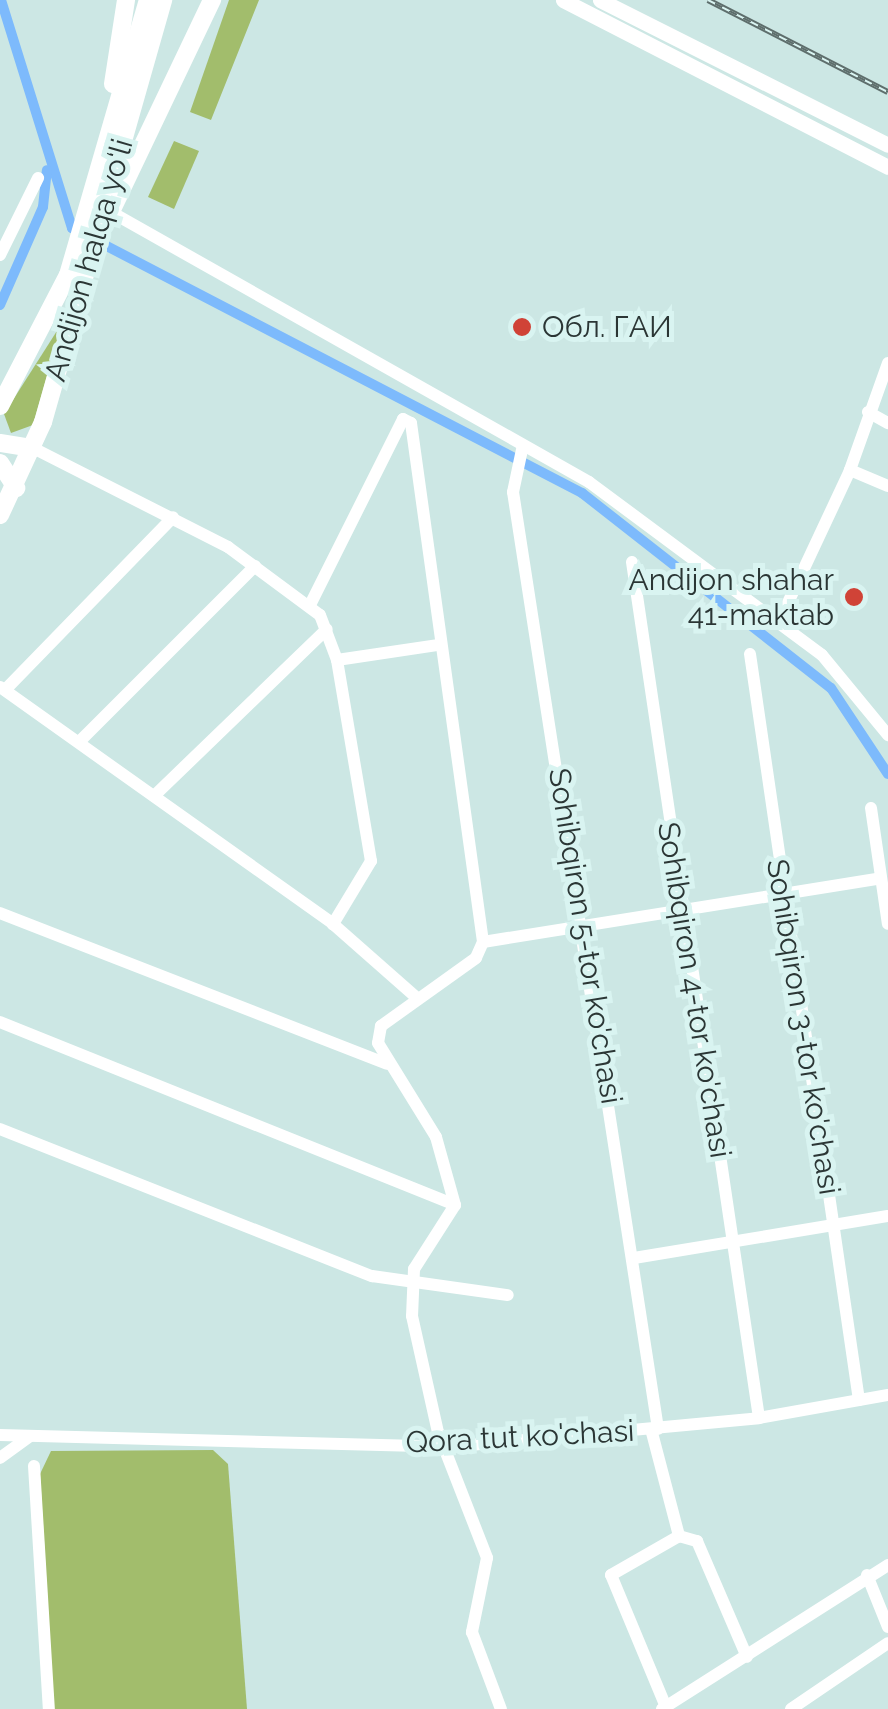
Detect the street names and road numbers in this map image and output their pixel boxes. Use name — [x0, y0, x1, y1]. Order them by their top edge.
street label: Andijon halqa yo‘li — [37, 134, 141, 386]
street label: Sohibqiron 5-tor ko'chasi — [541, 765, 629, 1107]
street label: Sohibqiron 4-tor ko'chasi — [650, 819, 738, 1161]
street label: Sohibqiron 3-tor ko'chasi — [759, 856, 847, 1198]
street label: Qora tut ko'chasi — [405, 1413, 635, 1461]

